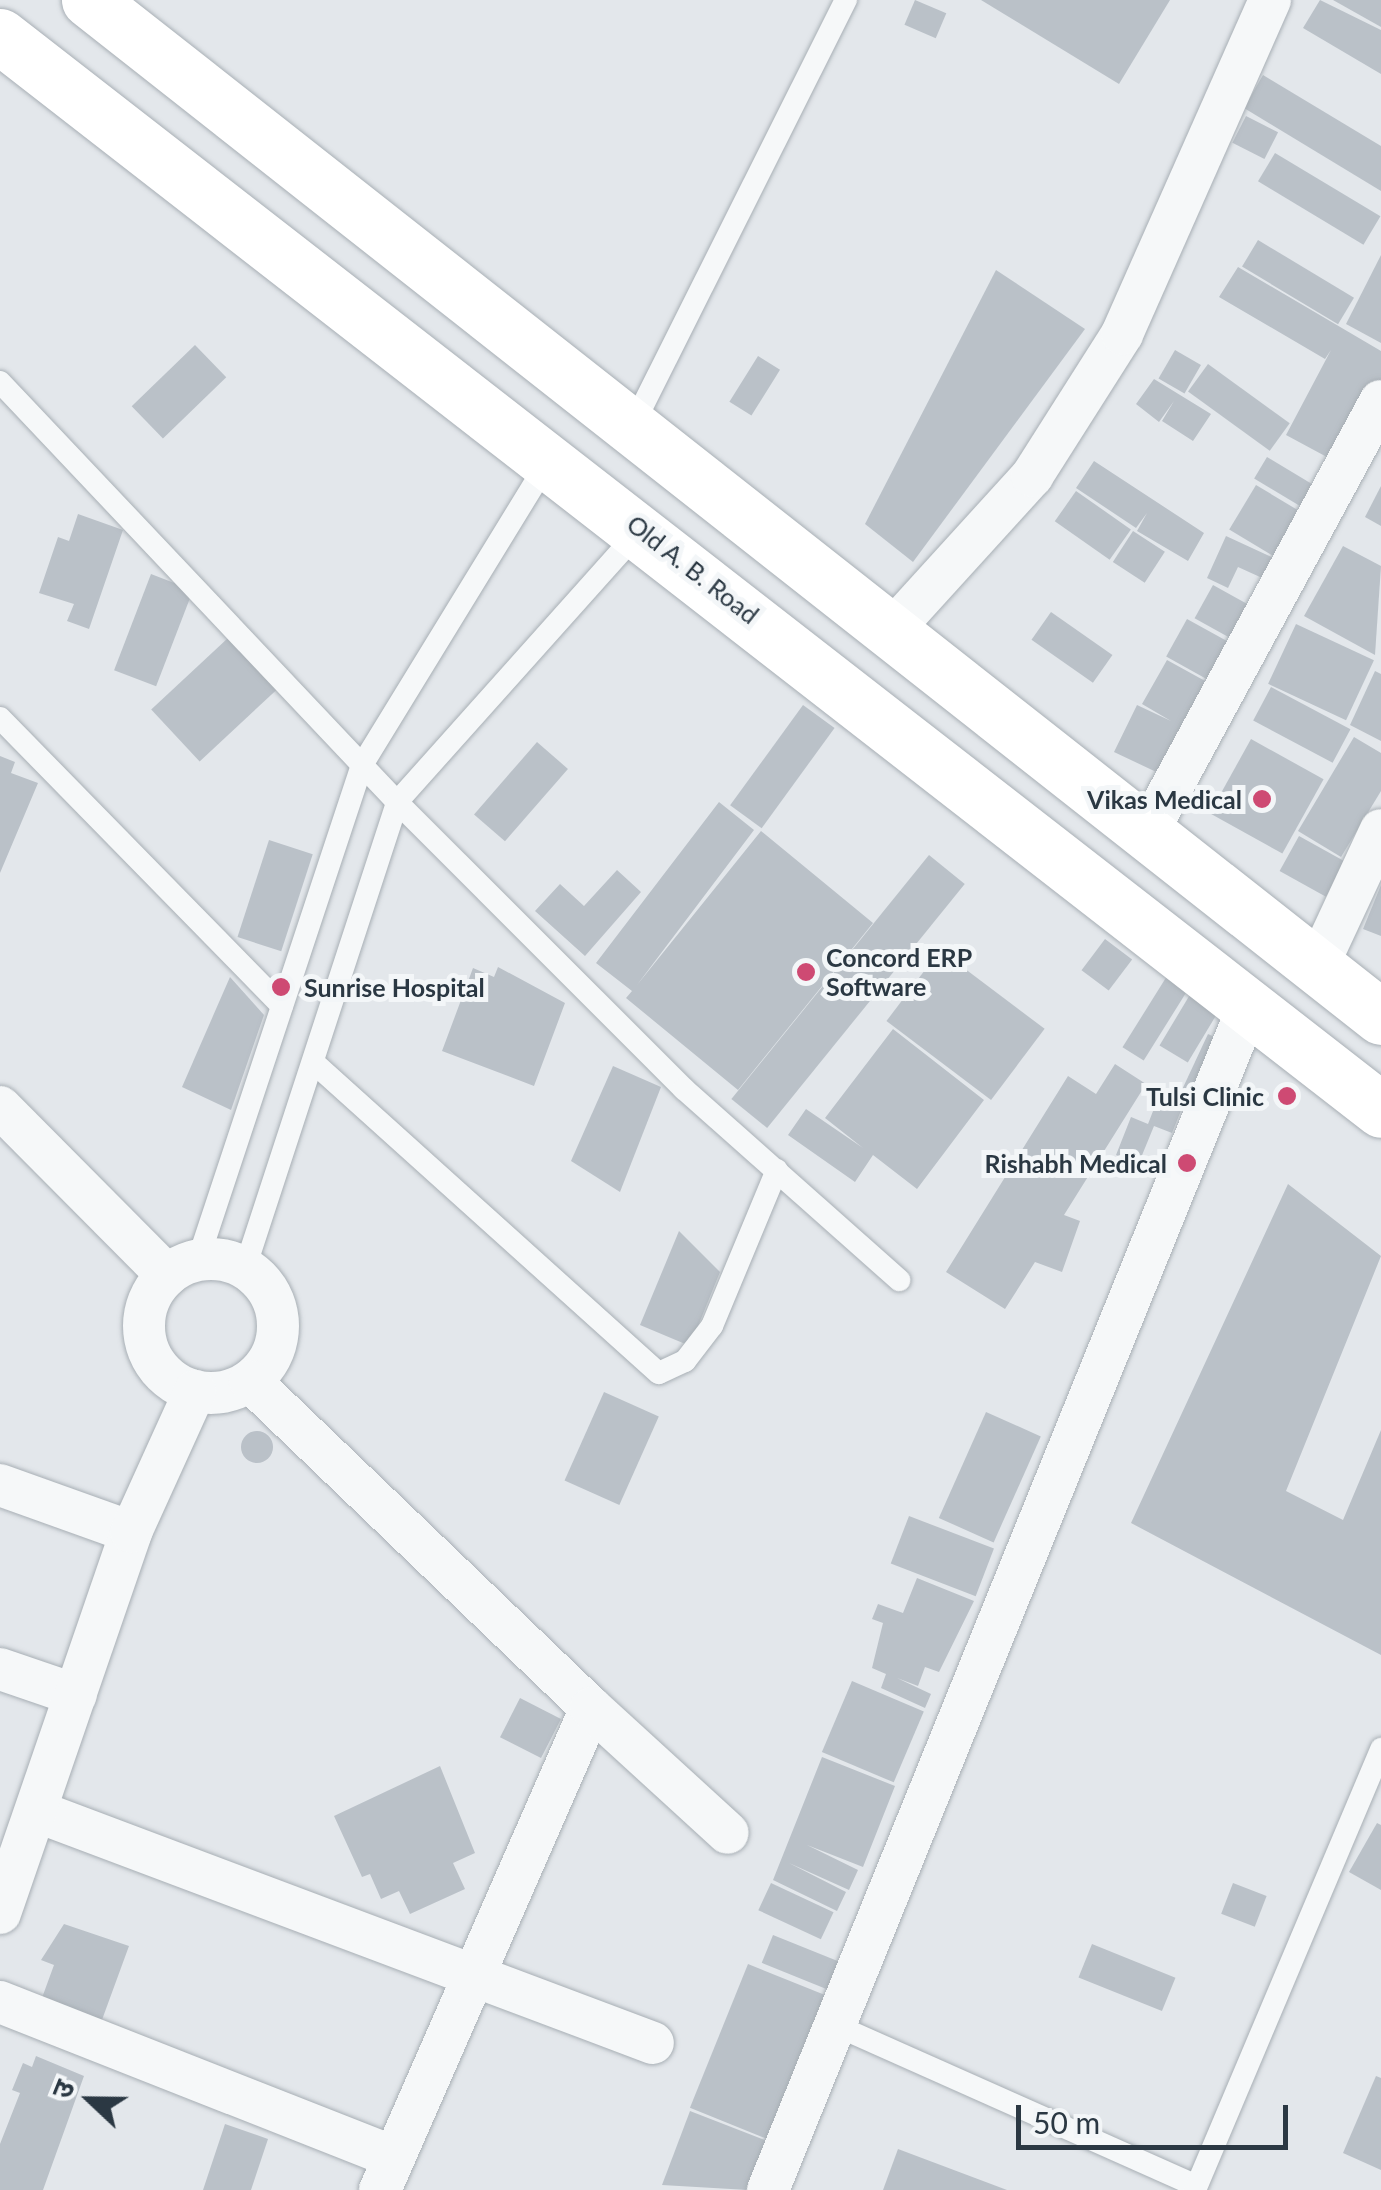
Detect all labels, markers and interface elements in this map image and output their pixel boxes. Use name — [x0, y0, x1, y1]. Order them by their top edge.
street label: Old A. B. Road — [621, 508, 765, 630]
place label: Vikas Medical — [1087, 784, 1242, 814]
marker: Vikas Medical — [1251, 788, 1273, 810]
place label: Concord ERP Software — [826, 943, 972, 1002]
marker: Concord ERP Software — [795, 961, 817, 983]
place label: Sunrise Hospital — [304, 972, 485, 1002]
marker: Sunrise Hospital — [268, 974, 294, 1000]
place label: Tulsi Clinic — [1146, 1081, 1264, 1111]
marker: Tulsi Clinic — [1274, 1083, 1300, 1109]
place label: Rishabh Medical — [985, 1148, 1167, 1178]
marker: Rishabh Medical — [1176, 1152, 1198, 1174]
north arrow — [40, 2050, 140, 2150]
text: उ — [43, 2075, 81, 2103]
scale bar — [1021, 2085, 1294, 2147]
text: 50 m — [1033, 2104, 1100, 2140]

